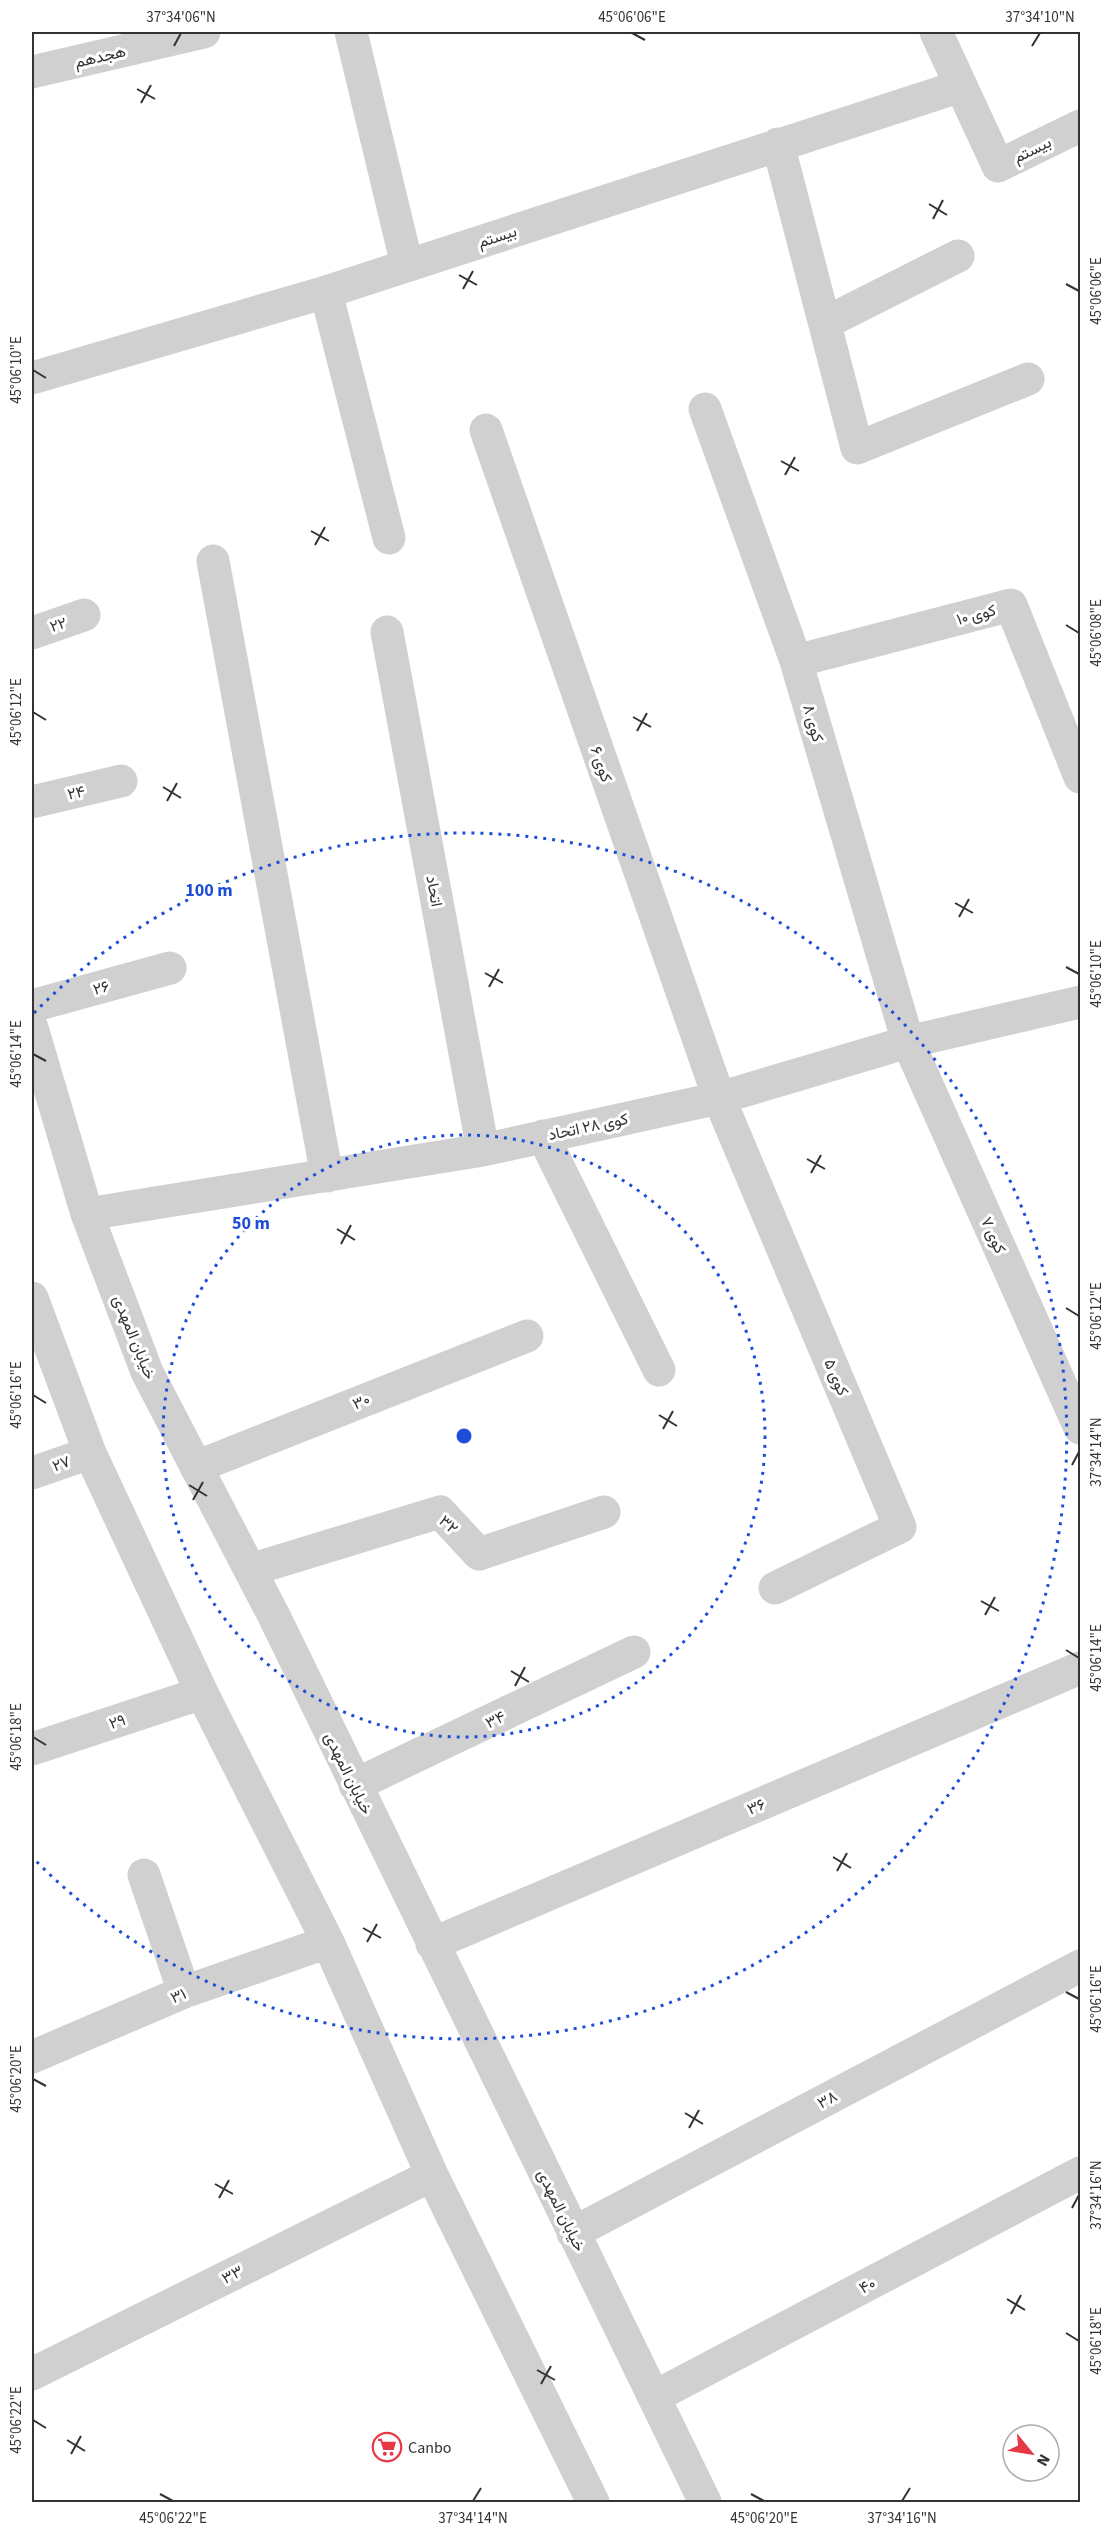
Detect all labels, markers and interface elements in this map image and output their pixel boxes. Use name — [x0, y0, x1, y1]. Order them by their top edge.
text: 37°34'06"N — [146, 7, 216, 28]
text: 45°06'06"E — [598, 7, 666, 28]
text: 37°34'10"N — [1005, 7, 1075, 28]
street label: هجدهم — [73, 40, 128, 74]
street label: بیستم — [1010, 131, 1055, 169]
street label: بیستم — [475, 220, 520, 254]
text: 45°06'06"E — [1086, 257, 1107, 325]
text: 45°06'10"E — [6, 336, 27, 404]
street label: کوی ۱۰ — [954, 599, 998, 631]
text: 45°06'08"E — [1086, 599, 1107, 667]
street label: ۲۲ — [47, 612, 70, 638]
text: 45°06'12"E — [6, 678, 27, 746]
street label: کوی ۸ — [797, 702, 829, 745]
street label: کوی ۶ — [585, 743, 617, 785]
street label: ۲۴ — [65, 780, 87, 806]
street label: اتحاد — [420, 874, 448, 909]
text: 100 m — [185, 878, 233, 903]
text: 45°06'10"E — [1086, 940, 1107, 1008]
street label: ۲۶ — [91, 975, 112, 1001]
text: 45°06'14"E — [6, 1020, 27, 1088]
street label: کوی ۲۸ اتحاد — [546, 1108, 630, 1146]
text: 50 m — [232, 1211, 270, 1236]
street label: کوی ۷ — [975, 1214, 1011, 1257]
text: 45°06'12"E — [1086, 1282, 1107, 1350]
street label: خیابان المهدی — [107, 1292, 161, 1383]
street label: کوی ۵ — [818, 1356, 854, 1399]
text: 45°06'16"E — [6, 1361, 27, 1429]
street label: ۳۰ — [349, 1388, 374, 1415]
text: 37°34'14"N — [1086, 1417, 1107, 1487]
centre of rings — [454, 1426, 474, 1446]
street label: ۲۷ — [49, 1451, 73, 1477]
street label: ۳۲ — [434, 1510, 463, 1539]
text: 45°06'14"E — [1086, 1624, 1107, 1692]
text: 45°06'18"E — [6, 1703, 27, 1771]
street label: ۳۴ — [482, 1706, 509, 1734]
street label: ۲۹ — [106, 1709, 128, 1735]
street label: خیابان المهدی — [319, 1729, 378, 1818]
street label: ۳۶ — [744, 1793, 769, 1821]
text: 45°06'16"E — [1086, 1965, 1107, 2033]
street label: ۳۱ — [167, 1983, 190, 2009]
text: 45°06'20"E — [6, 2045, 27, 2113]
street label: ۳۸ — [813, 2085, 841, 2114]
text: 37°34'16"N — [1086, 2160, 1107, 2230]
street label: خیابان المهدی — [532, 2166, 591, 2255]
street label: ۳۳ — [218, 2260, 247, 2289]
street label: ۴۰ — [855, 2272, 880, 2299]
text: 45°06'18"E — [1086, 2307, 1107, 2375]
text: 45°06'22"E — [6, 2386, 27, 2454]
north arrow — [1001, 2423, 1061, 2483]
supermarket icon: Canbo — [371, 2431, 403, 2463]
place label: Canbo — [408, 2437, 451, 2459]
text: N — [1031, 2450, 1055, 2470]
text: 45°06'22"E — [139, 2508, 207, 2529]
text: 37°34'14"N — [438, 2508, 508, 2529]
text: 45°06'20"E — [730, 2508, 798, 2529]
text: 37°34'16"N — [867, 2508, 937, 2529]

